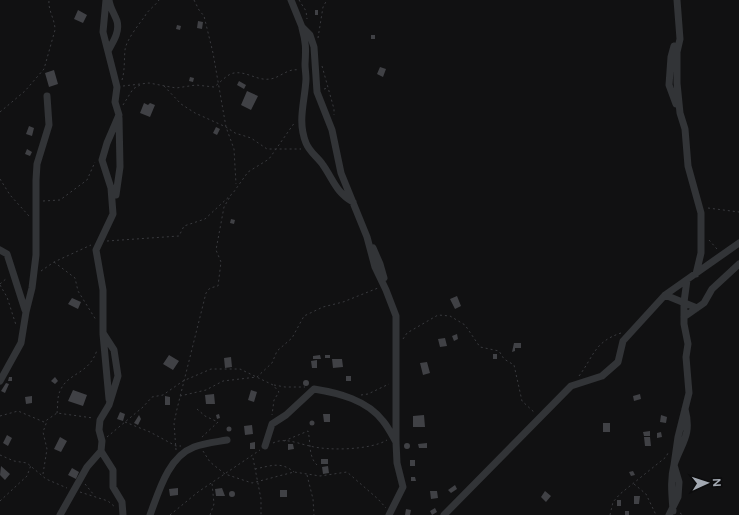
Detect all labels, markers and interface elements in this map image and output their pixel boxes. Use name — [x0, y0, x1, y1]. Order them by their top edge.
north arrow — [687, 463, 727, 503]
text: N — [710, 478, 723, 487]

